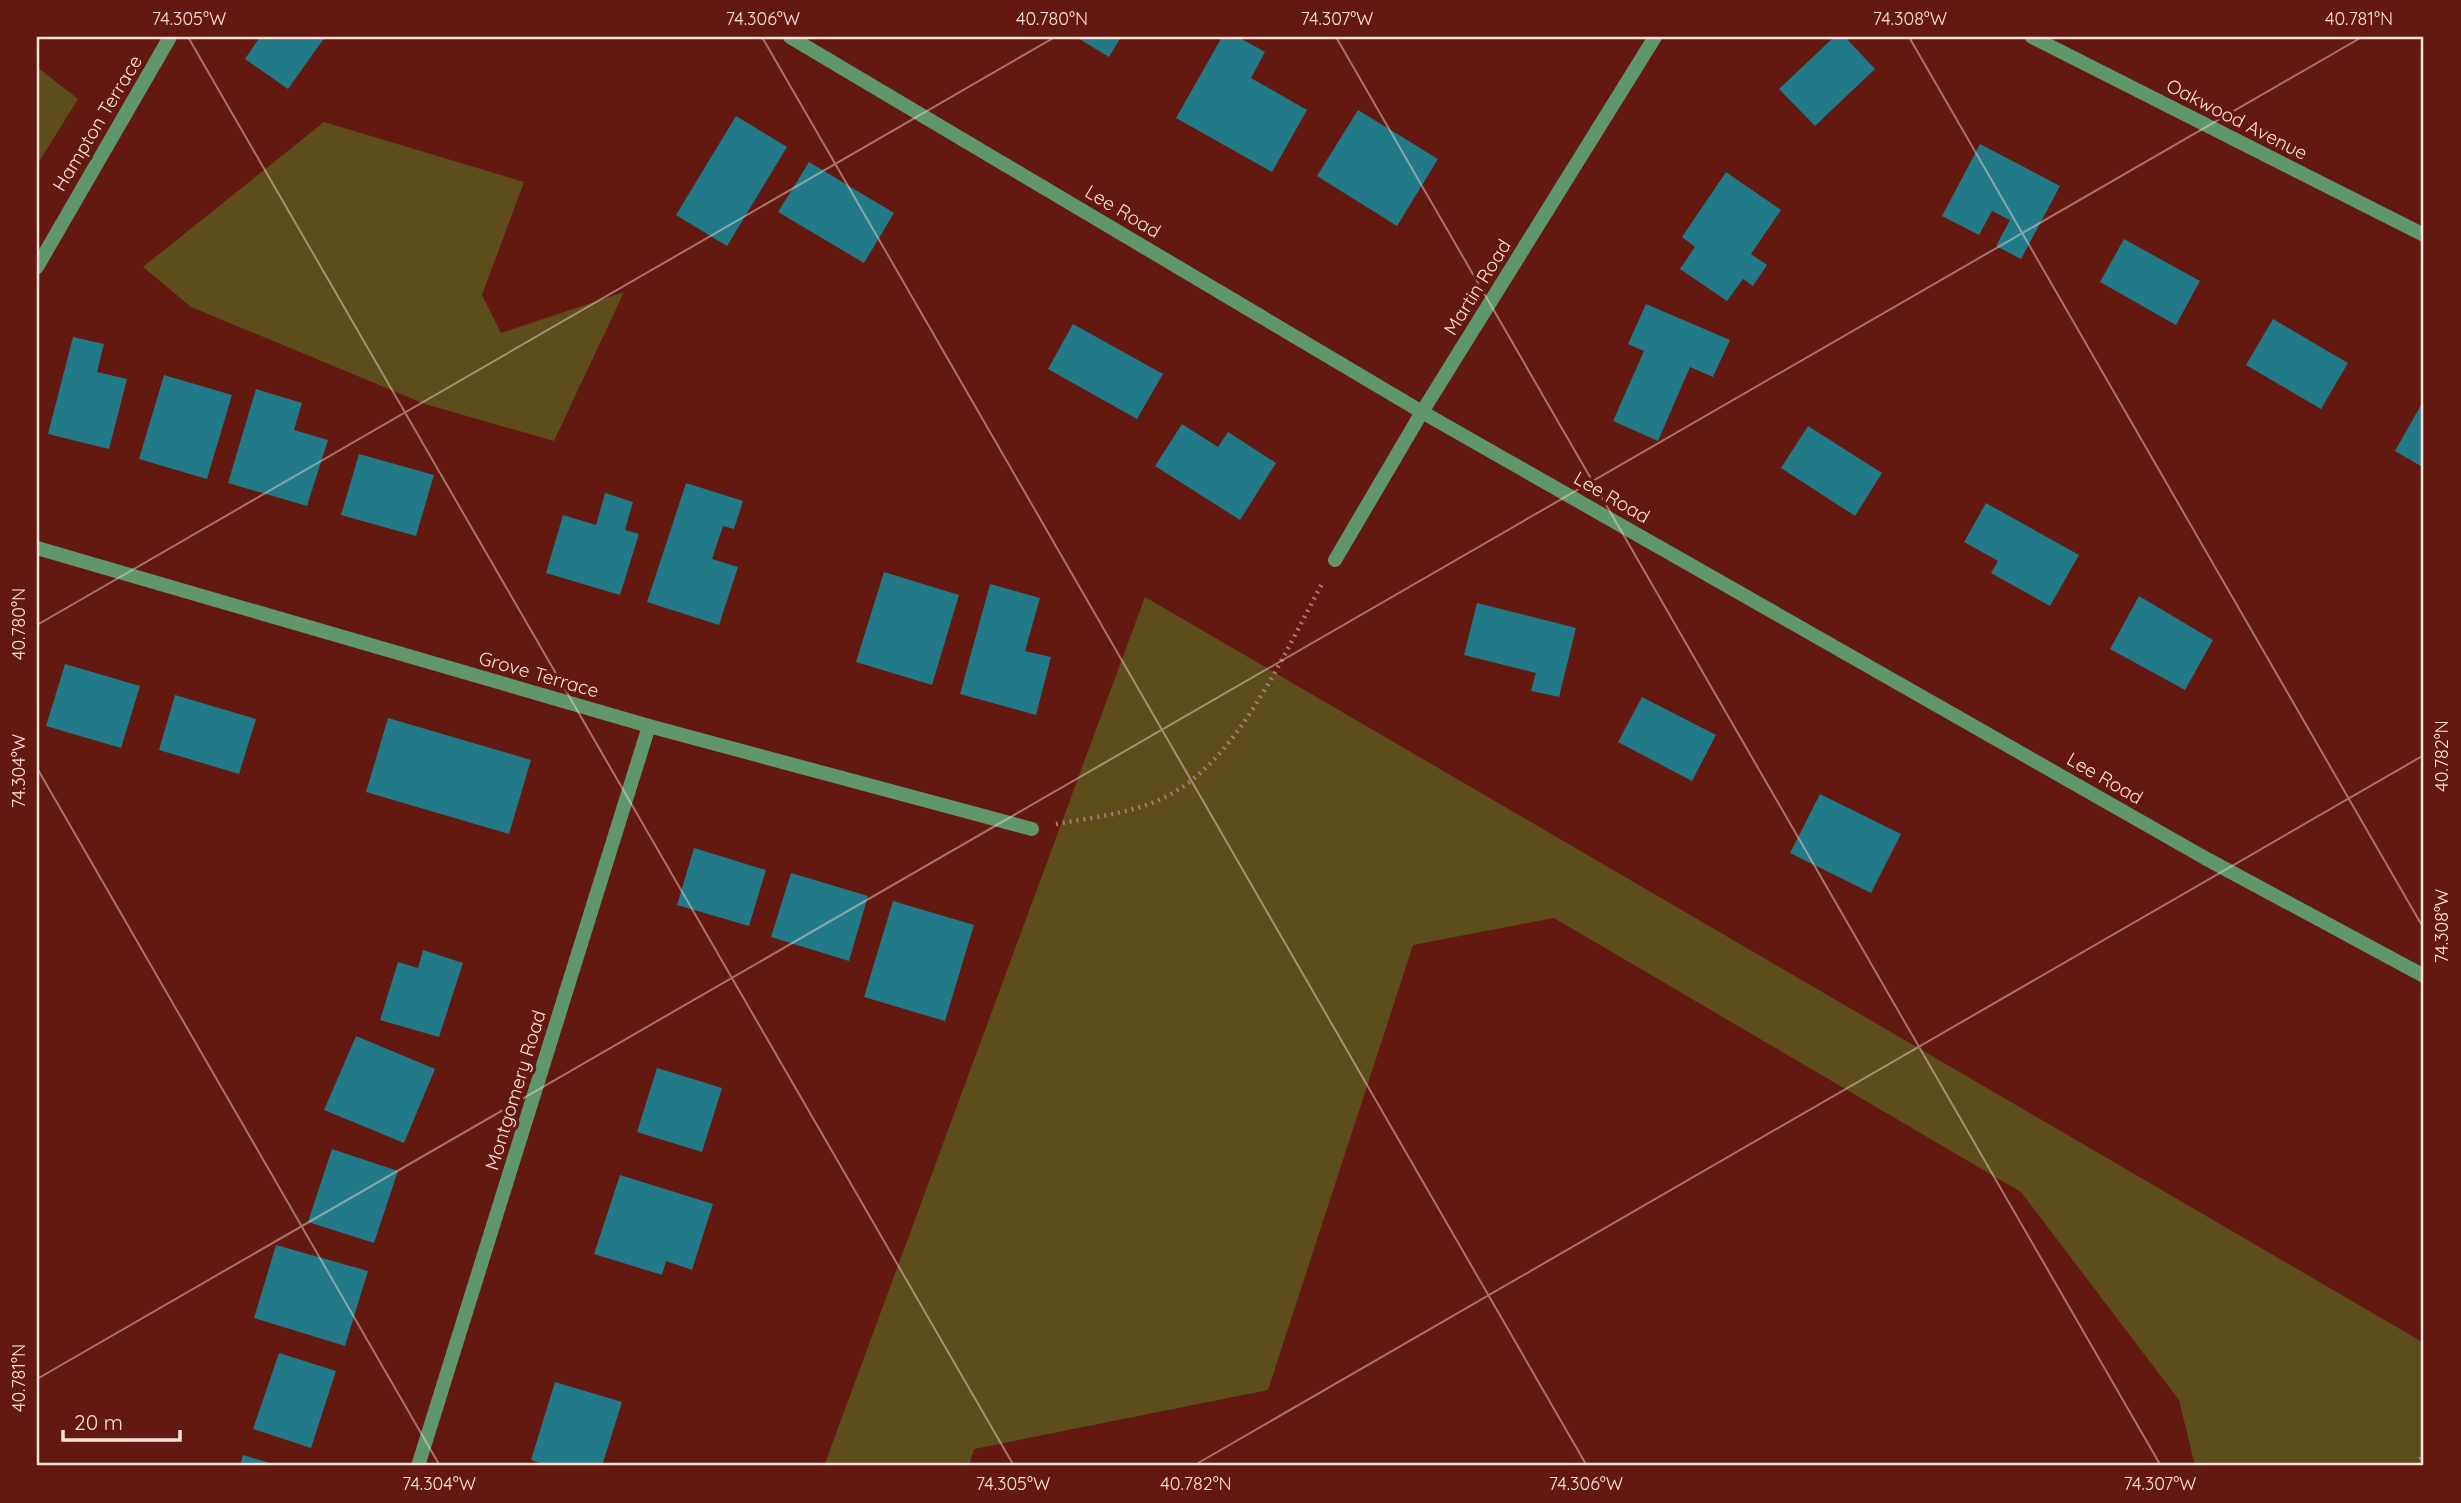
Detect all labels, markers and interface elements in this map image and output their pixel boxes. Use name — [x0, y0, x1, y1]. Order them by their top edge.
text: 74.305°W — [152, 7, 226, 30]
text: 74.306°W — [726, 7, 800, 30]
text: 40.780°N — [1016, 7, 1088, 30]
text: 74.307°W — [1300, 7, 1374, 30]
text: 74.308°W — [1873, 7, 1947, 30]
text: 40.781°N — [2325, 7, 2393, 30]
street label: Hampton Terrace — [47, 51, 147, 195]
street label: Oakwood Avenue — [2162, 73, 2312, 165]
street label: Lee Road — [1081, 179, 1165, 243]
street label: Martin Road — [1438, 235, 1516, 339]
street label: Lee Road — [1570, 466, 1654, 528]
text: 40.780°N — [7, 588, 30, 660]
street label: Grove Terrace — [476, 645, 602, 703]
text: 40.782°N — [2430, 720, 2453, 792]
text: 74.304°W — [7, 734, 30, 808]
street label: Lee Road — [2063, 747, 2147, 809]
text: 74.308°W — [2430, 889, 2453, 963]
street label: Montgomery Road — [479, 1007, 551, 1173]
text: 40.781°N — [7, 1344, 30, 1412]
scale bar — [63, 1398, 180, 1442]
text: 20 m — [74, 1409, 123, 1435]
text: 74.304°W — [402, 1472, 476, 1495]
text: 74.305°W — [976, 1472, 1050, 1495]
text: 40.782°N — [1160, 1472, 1232, 1495]
text: 74.306°W — [1549, 1472, 1623, 1495]
text: 74.307°W — [2123, 1472, 2197, 1495]

